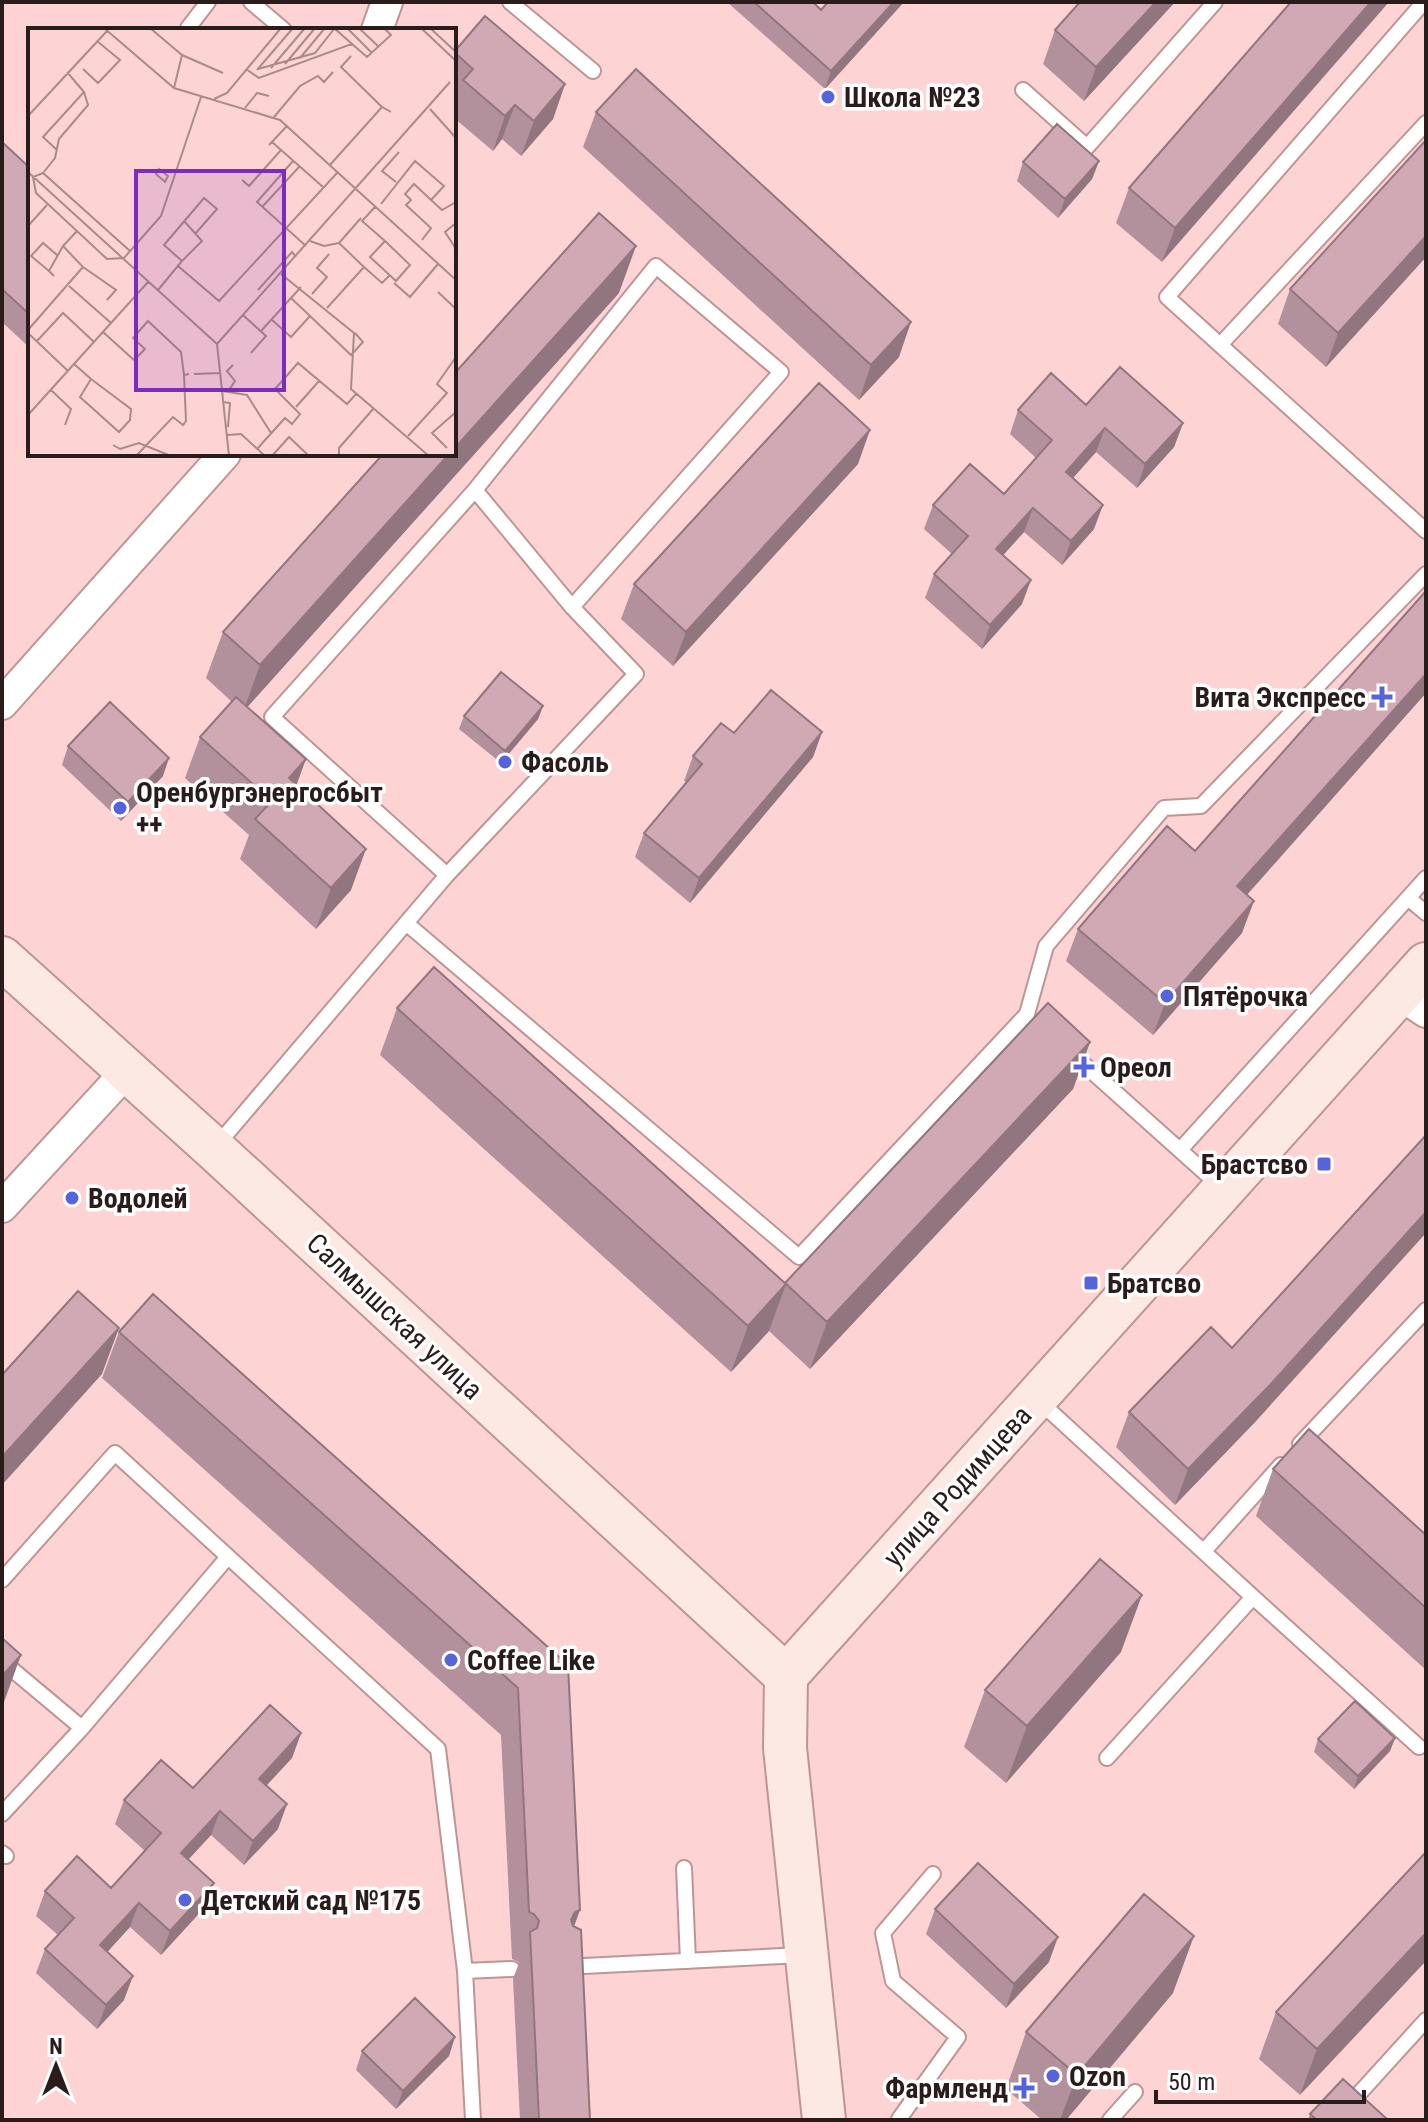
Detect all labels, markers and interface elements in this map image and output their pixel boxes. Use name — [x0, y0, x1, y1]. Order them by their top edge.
inset map — [28, 28, 456, 456]
place label: Школа №23 — [844, 81, 981, 114]
marker: Школа №23 — [819, 88, 837, 106]
place label: Вита Экспресс — [1195, 681, 1366, 714]
marker: Вита Экспресс — [1373, 688, 1391, 706]
place label: Фасоль — [521, 746, 609, 779]
marker: Фасоль — [496, 753, 514, 771]
place label: Оренбургэнергосбыт ++ — [136, 776, 383, 841]
marker: Оренбургэнергосбыт ++ — [111, 799, 129, 817]
place label: Пятёрочка — [1183, 980, 1308, 1013]
marker: Пятёрочка — [1158, 987, 1176, 1005]
place label: Ореол — [1100, 1051, 1172, 1084]
marker: Ореол — [1075, 1058, 1093, 1076]
place label: Брастсво — [1201, 1148, 1308, 1181]
marker: Брастсво — [1315, 1155, 1333, 1173]
place label: Водолей — [88, 1182, 188, 1215]
marker: Водолей — [63, 1189, 81, 1207]
street label: Салмышская улица — [300, 1227, 489, 1406]
place label: Братсво — [1107, 1267, 1201, 1300]
marker: Братсво — [1082, 1274, 1100, 1292]
street label: улица Родимцева — [876, 1399, 1038, 1574]
place label: Coffee Like — [467, 1644, 595, 1677]
marker: Coffee Like — [442, 1651, 460, 1669]
place label: Детский сад №175 — [201, 1884, 421, 1917]
marker: Детский сад №175 — [176, 1891, 194, 1909]
north arrow — [16, 2026, 96, 2106]
text: N — [49, 2034, 63, 2059]
scale bar — [1156, 2054, 1364, 2104]
place label: Ozon — [1069, 2060, 1126, 2093]
marker: Ozon — [1044, 2067, 1062, 2085]
text: 50 m — [1168, 2068, 1215, 2096]
place label: Фармленд — [885, 2072, 1008, 2105]
marker: Фармленд — [1015, 2079, 1033, 2097]

